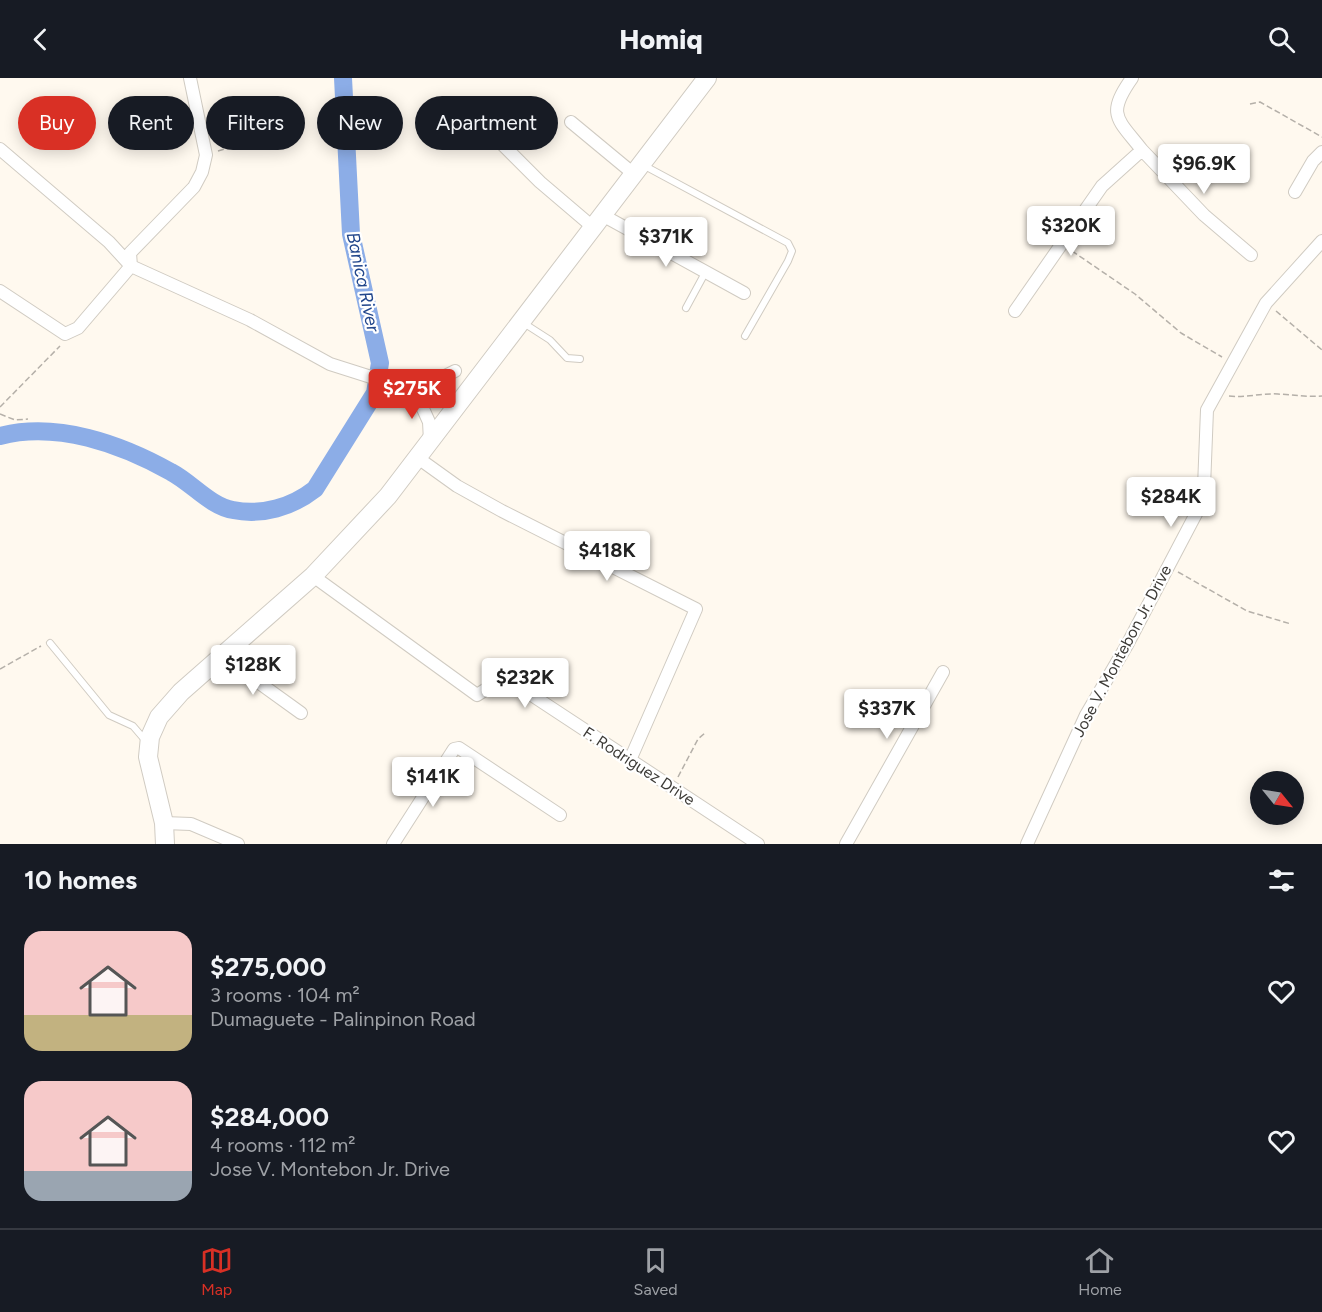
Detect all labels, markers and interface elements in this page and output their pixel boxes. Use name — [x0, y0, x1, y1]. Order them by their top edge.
icon: back — [24, 23, 57, 56]
text: Homiq — [619, 23, 703, 56]
icon: search — [1265, 23, 1298, 56]
chip: Buy — [18, 96, 96, 150]
chip: Rent — [108, 96, 194, 150]
chip: Filters — [206, 96, 305, 150]
chip: New — [317, 96, 403, 150]
chip: Apartment — [415, 96, 558, 150]
pin: $96.9K — [1155, 144, 1253, 195]
text: $96.9K — [1172, 151, 1236, 175]
pin: $320K — [1029, 206, 1113, 257]
text: $320K — [1041, 213, 1101, 237]
pin: $371K — [624, 217, 708, 268]
text: $371K — [638, 224, 694, 248]
water label: Banica River — [342, 230, 384, 335]
pin: $275K — [370, 369, 454, 420]
text: $275K — [383, 376, 441, 400]
pin: $284K — [1129, 477, 1213, 528]
text: $284K — [1141, 484, 1201, 508]
pin: $418K — [565, 531, 649, 582]
text: $418K — [578, 538, 636, 562]
street label: Jose V. Montebon Jr. Drive — [1069, 562, 1176, 740]
pin: $128K — [211, 645, 295, 696]
text: $128K — [225, 652, 281, 676]
pin: $232K — [483, 658, 567, 709]
text: $232K — [496, 665, 554, 689]
pin: $337K — [845, 689, 929, 740]
text: $337K — [858, 696, 916, 720]
street label: F. Rodriguez Drive — [579, 723, 699, 809]
pin: $141K — [391, 757, 475, 808]
text: $141K — [406, 764, 460, 788]
north arrow — [1250, 771, 1304, 825]
map controls — [1250, 771, 1304, 825]
text: 10 homes — [24, 864, 137, 896]
icon: filters — [1265, 864, 1298, 897]
text: $275,000 — [210, 951, 326, 983]
icon: home — [72, 955, 144, 1027]
icon: heart — [1265, 975, 1298, 1008]
text: 3 rooms · 104 m² — [210, 983, 360, 1007]
text: Dumaguete - Palinpinon Road — [210, 1007, 476, 1031]
text: $284,000 — [210, 1101, 329, 1133]
icon: home — [72, 1105, 144, 1177]
icon: heart — [1265, 1125, 1298, 1158]
text: 4 rooms · 112 m² — [210, 1133, 356, 1157]
text: Jose V. Montebon Jr. Drive — [210, 1157, 450, 1181]
tab: Map — [200, 1244, 233, 1299]
tab: Saved — [634, 1244, 678, 1299]
tab: Home — [1078, 1244, 1122, 1299]

